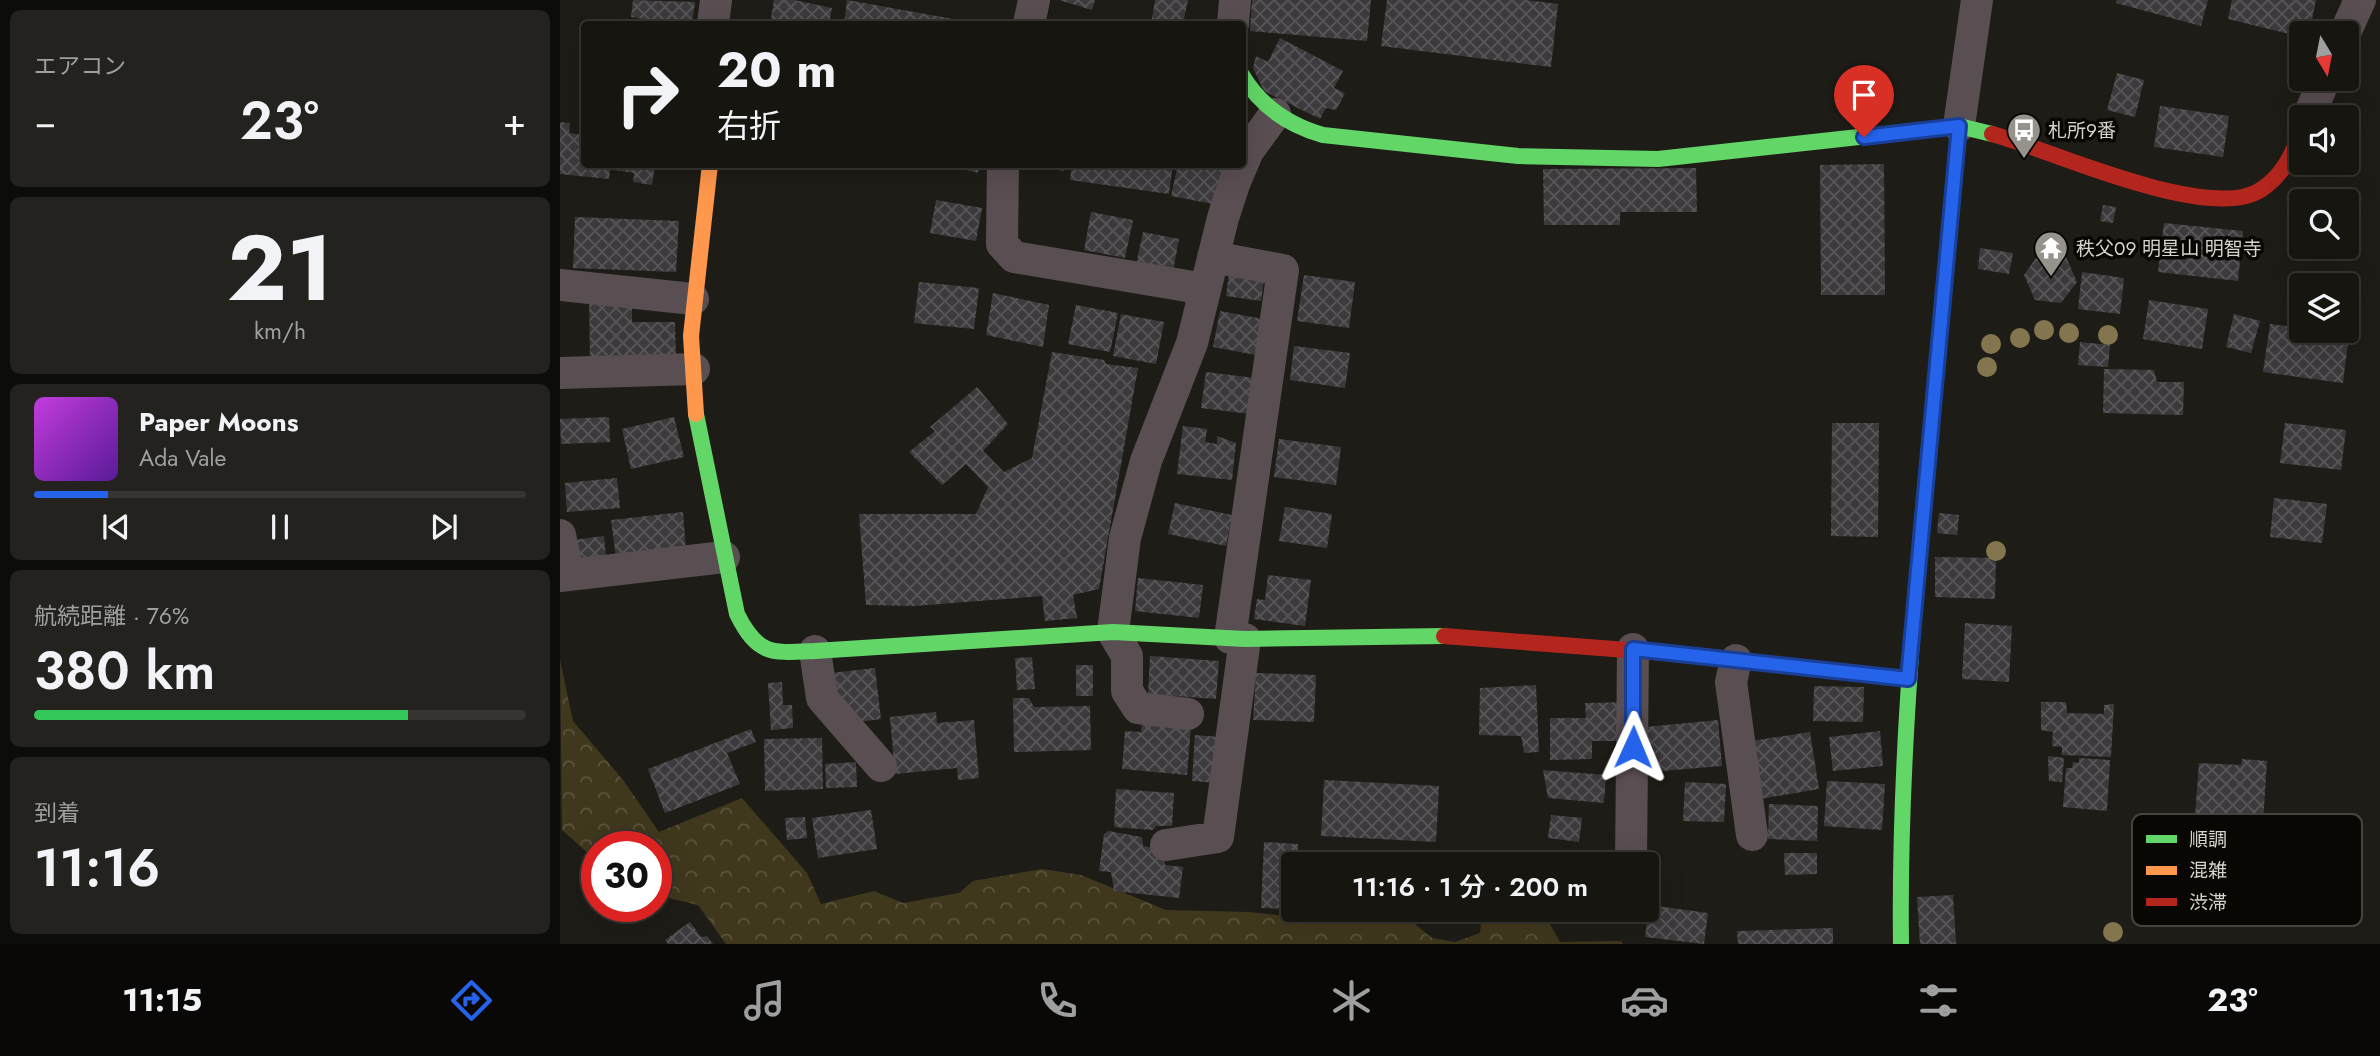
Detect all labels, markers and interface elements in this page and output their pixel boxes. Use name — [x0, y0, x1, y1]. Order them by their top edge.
north arrow — [2289, 21, 2359, 91]
map controls — [2289, 21, 2359, 343]
text: 20 m — [717, 35, 836, 105]
text: エアコン — [34, 49, 126, 83]
icon: right — [602, 49, 693, 140]
pin — [1834, 65, 1894, 137]
icon: arrive — [1845, 76, 1883, 114]
text: 23° — [240, 83, 319, 159]
text: − — [34, 94, 56, 149]
text: + — [503, 94, 526, 149]
text: 右折 — [717, 103, 781, 149]
button: sound — [2289, 105, 2359, 175]
bus stop icon: 札所9番 — [2005, 111, 2043, 160]
place label: 札所9番 — [2048, 117, 2116, 144]
button: search — [2289, 189, 2359, 259]
text: 21 — [227, 203, 333, 334]
temple icon: 秩父09 明星山 明智寺 — [2032, 229, 2070, 278]
place label: 秩父09 明星山 明智寺 — [2076, 235, 2262, 262]
button: layers — [2289, 273, 2359, 343]
text: km/h — [254, 314, 306, 348]
text: Paper Moons — [139, 403, 299, 441]
text: Ada Vale — [139, 441, 226, 475]
icon: previous — [97, 508, 135, 546]
icon: pause — [261, 508, 299, 546]
icon: next — [425, 508, 463, 546]
text: 航続距離 · 76% — [34, 599, 189, 633]
text: 380 km — [34, 633, 215, 709]
position arrow — [1596, 710, 1670, 784]
text: 到着 — [34, 796, 80, 830]
legend — [2132, 814, 2362, 926]
text: 順調 — [2189, 826, 2227, 853]
text: 11:16 — [34, 830, 160, 906]
speed limit sign: 30 — [581, 831, 672, 922]
text: 混雑 — [2189, 857, 2227, 884]
text: 11:16 · 1 分 · 200 m — [1352, 868, 1588, 906]
text: 渋滞 — [2189, 889, 2227, 916]
icon: directions — [447, 976, 496, 1025]
icon: music — [740, 976, 789, 1025]
icon: phone — [1033, 976, 1082, 1025]
icon: climate — [1327, 976, 1376, 1025]
icon: car — [1620, 976, 1669, 1025]
icon: filters — [1914, 976, 1963, 1025]
text: 11:15 — [122, 977, 202, 1023]
text: 23° — [2207, 977, 2258, 1023]

